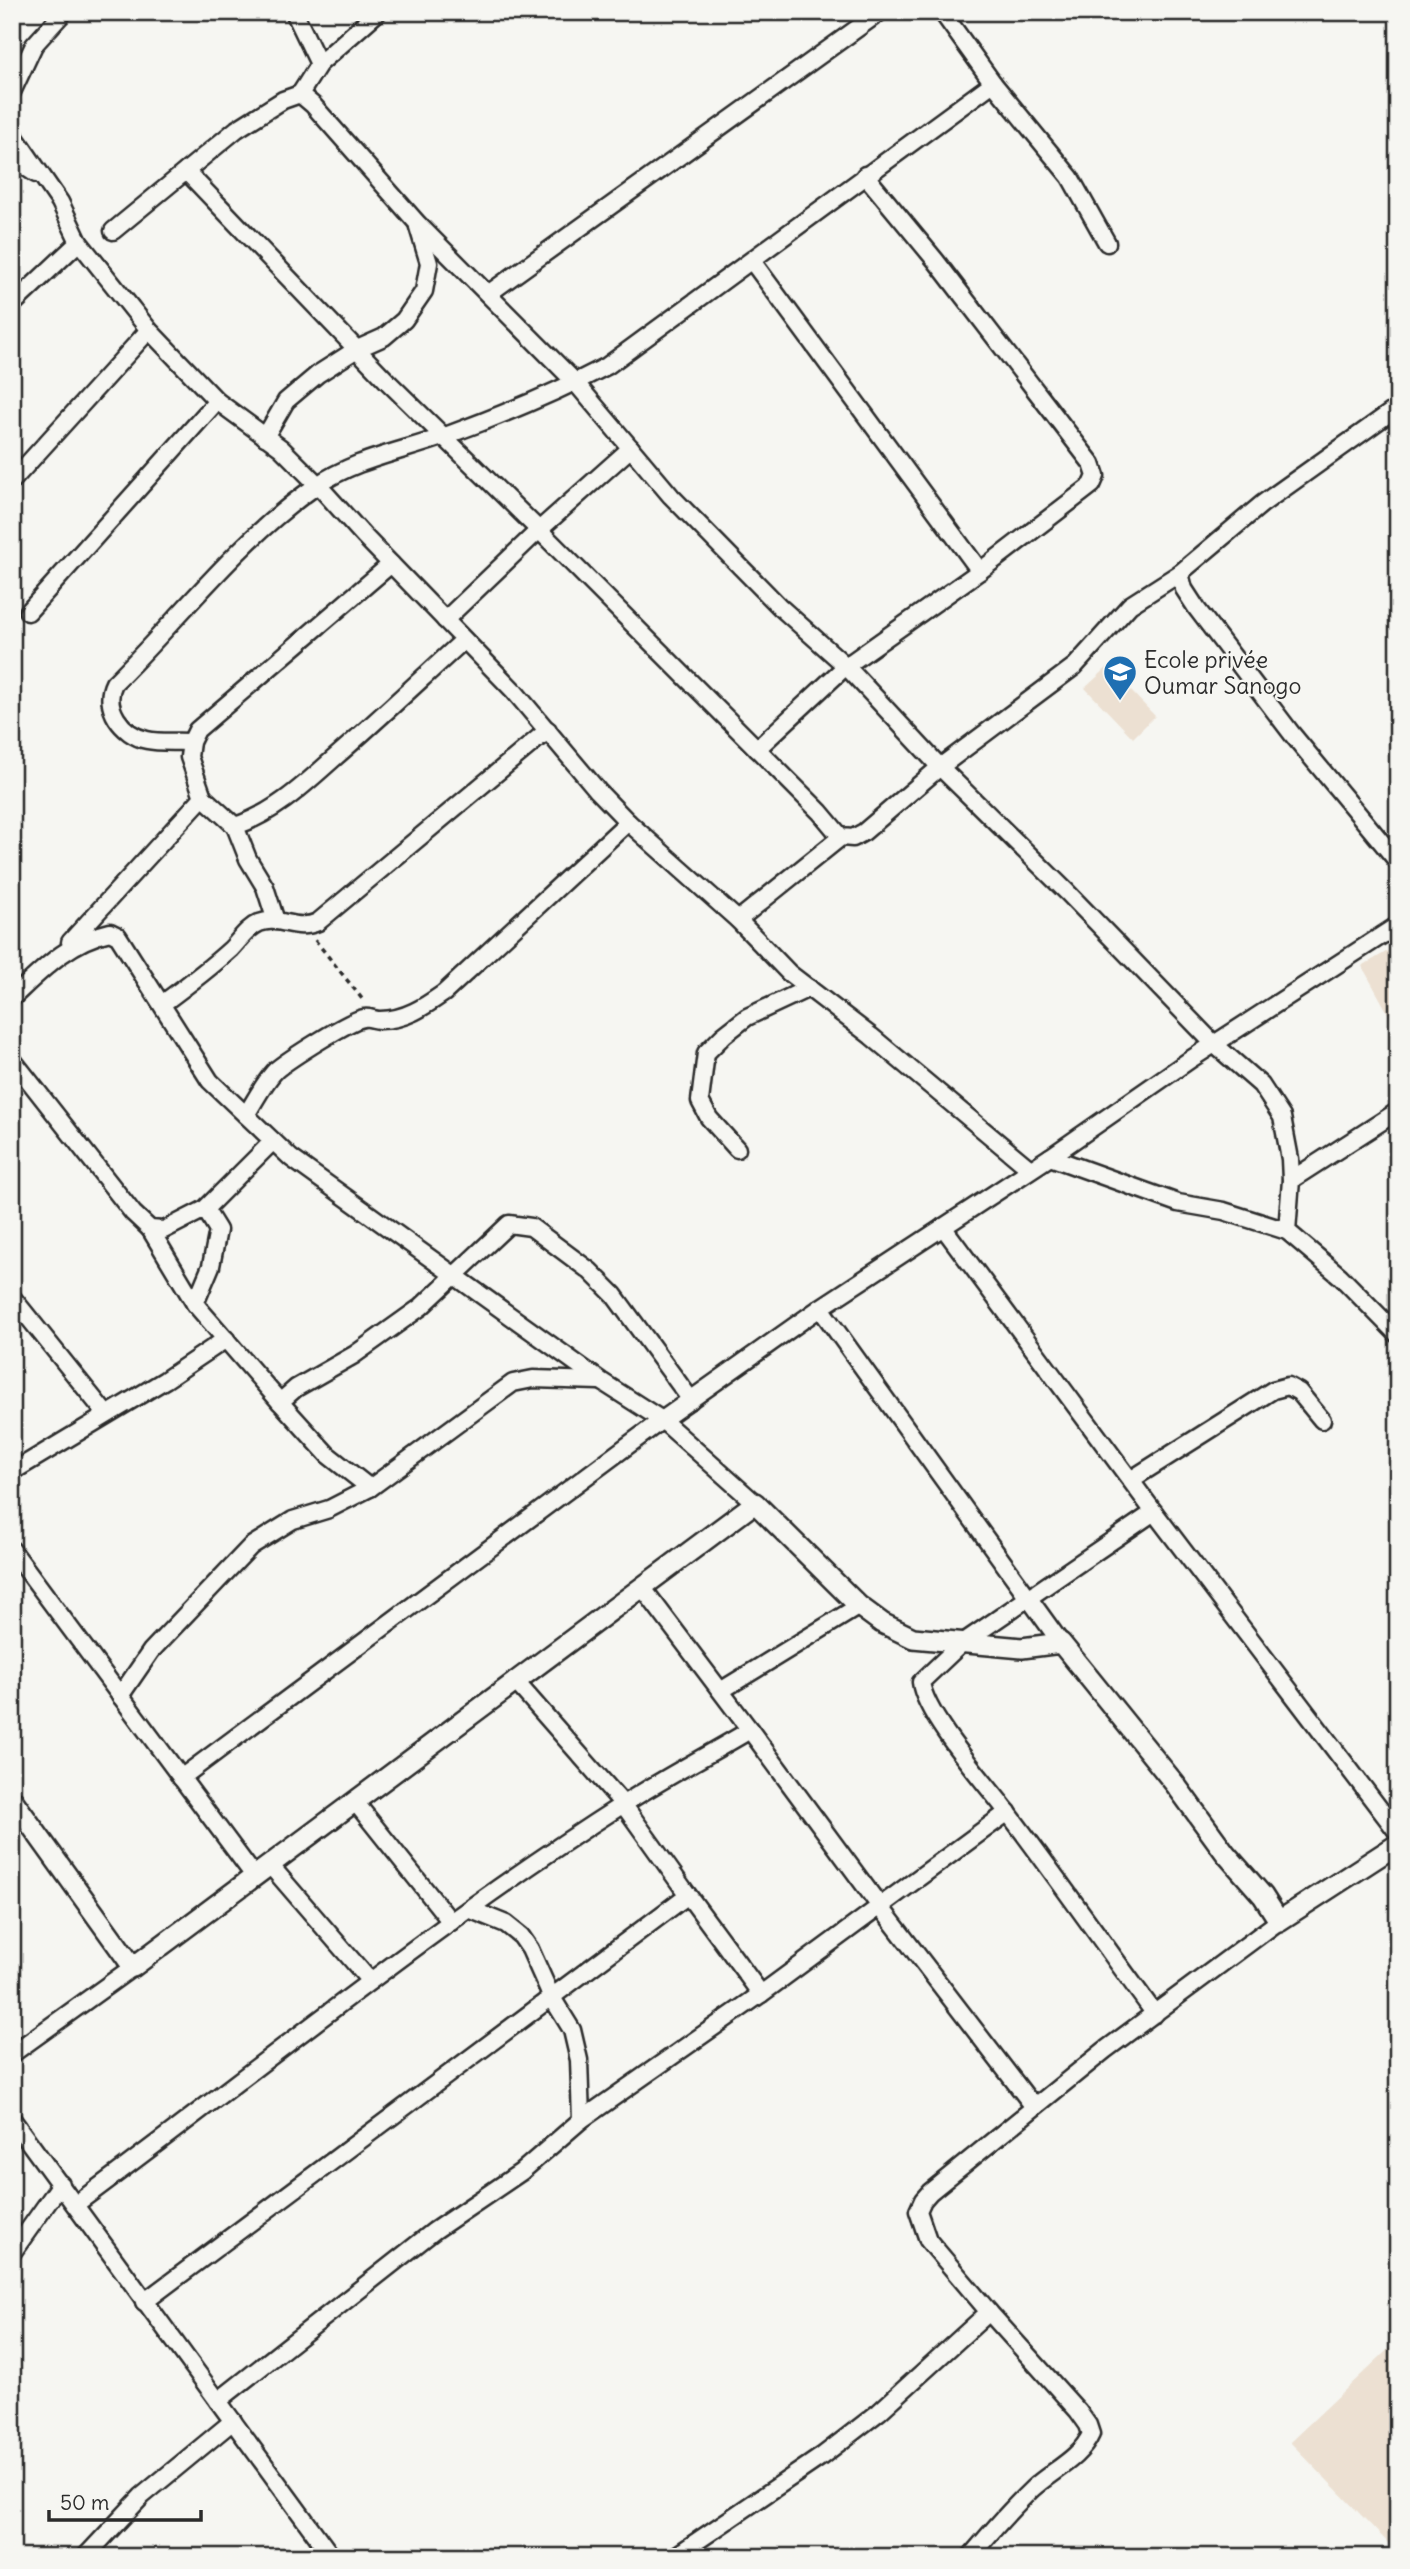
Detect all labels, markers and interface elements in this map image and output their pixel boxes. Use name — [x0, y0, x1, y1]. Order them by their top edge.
place label: Ecole privée Oumar Sanogo — [1144, 645, 1301, 700]
school or university icon: Ecole privée Oumar Sanogo — [1101, 653, 1139, 702]
scale bar — [49, 2478, 201, 2522]
text: 50 m — [60, 2489, 109, 2516]

